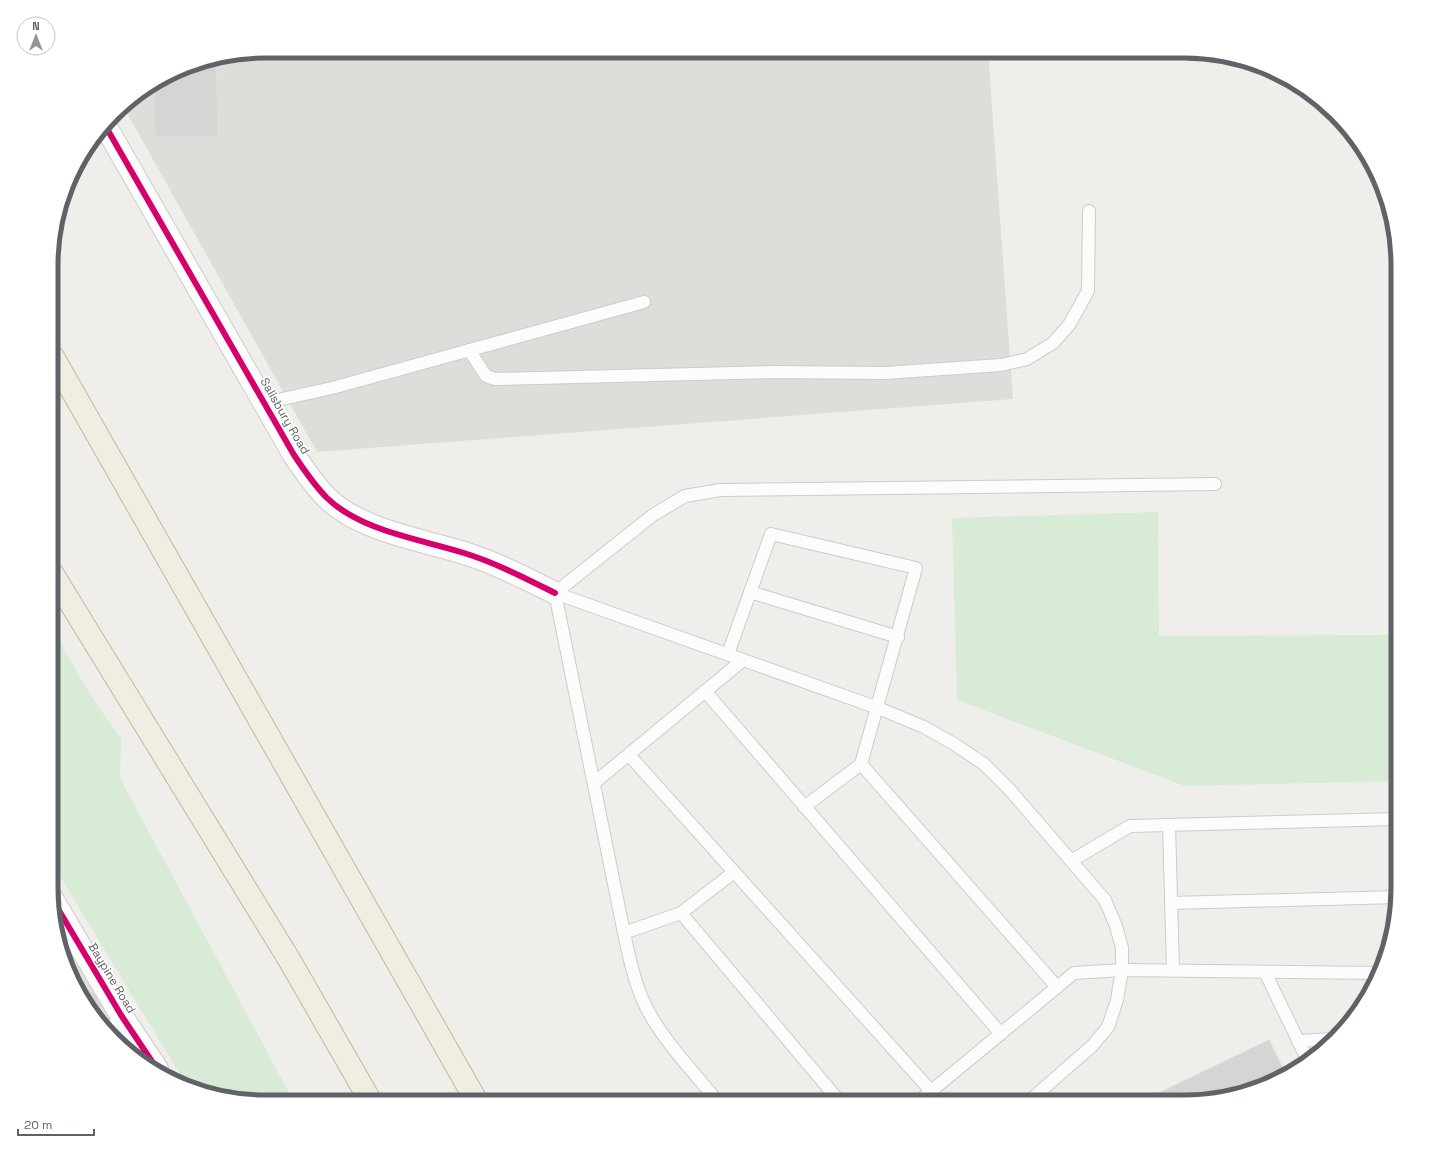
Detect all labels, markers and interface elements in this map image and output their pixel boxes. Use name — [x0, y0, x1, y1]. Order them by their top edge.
north arrow — [16, 16, 56, 56]
text: N — [32, 19, 40, 33]
street label: Salisbury Road — [257, 375, 313, 457]
street label: Baypine Road — [85, 940, 139, 1016]
scale bar — [18, 1111, 94, 1137]
text: 20 m — [24, 1117, 52, 1133]

